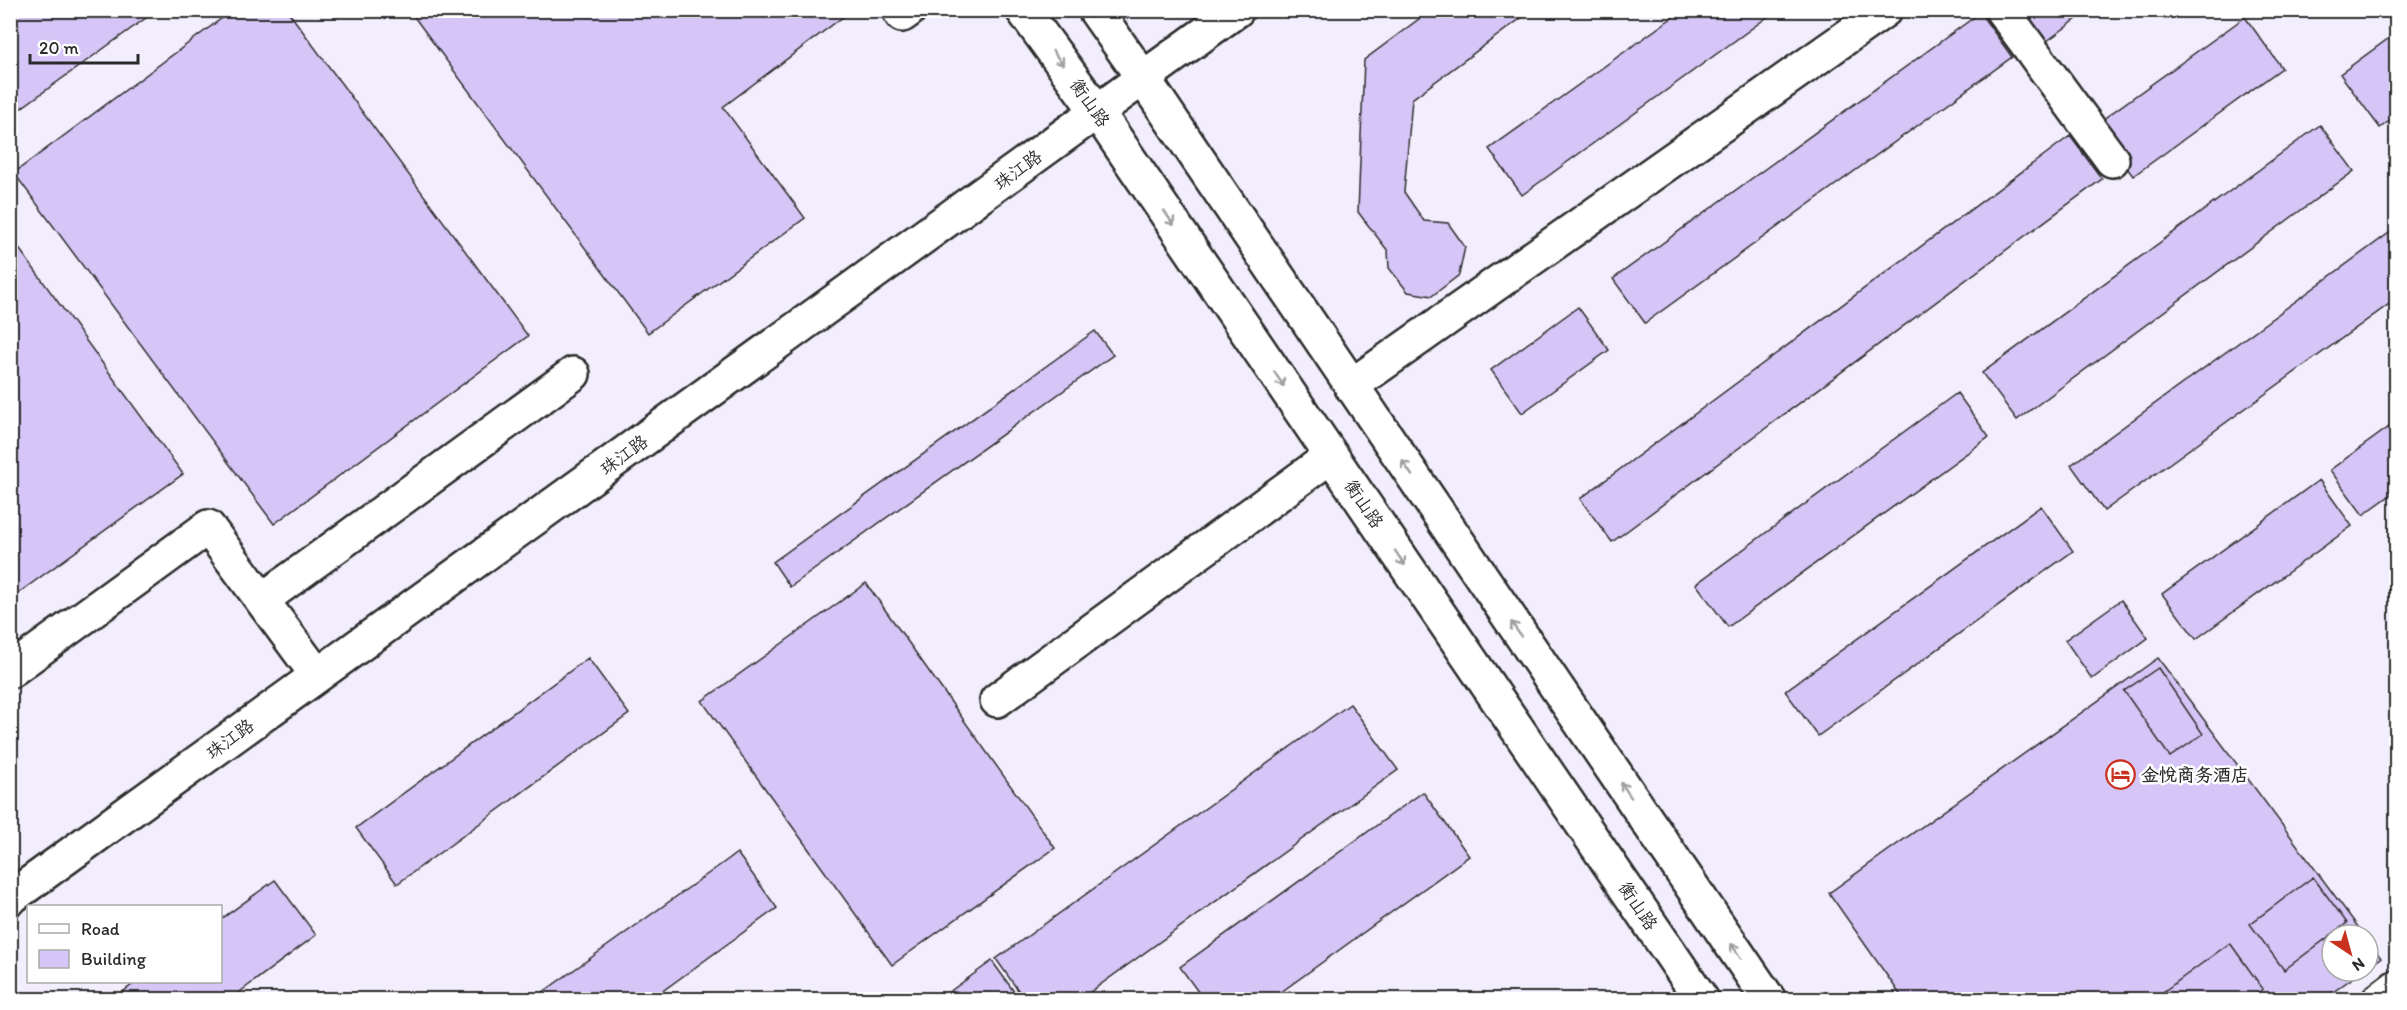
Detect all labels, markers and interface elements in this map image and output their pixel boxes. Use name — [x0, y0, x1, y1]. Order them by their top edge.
scale bar — [30, 27, 138, 65]
text: 20 m — [39, 37, 79, 59]
one-way arrow — [1052, 49, 1064, 65]
street label: 衡山路 — [1066, 75, 1114, 131]
street label: 珠江路 — [990, 145, 1046, 195]
one-way arrow — [1163, 209, 1175, 226]
one-way arrow — [1273, 370, 1285, 387]
street label: 珠江路 — [596, 430, 652, 480]
one-way arrow — [1401, 460, 1413, 476]
street label: 衡山路 — [1340, 475, 1388, 533]
one-way arrow — [1394, 549, 1407, 566]
one-way arrow — [1510, 620, 1523, 637]
street label: 珠江路 — [202, 714, 258, 764]
hotel icon: 金悦商务酒店 — [2104, 759, 2136, 791]
place label: 金悦商务酒店 — [2141, 764, 2249, 786]
one-way arrow — [1620, 782, 1632, 799]
street label: 衡山路 — [1614, 877, 1662, 935]
legend — [27, 905, 222, 983]
text: Road — [81, 918, 120, 940]
north arrow — [2320, 923, 2380, 983]
one-way arrow — [1730, 943, 1742, 960]
text: Building — [81, 948, 147, 970]
text: N — [2349, 954, 2368, 976]

